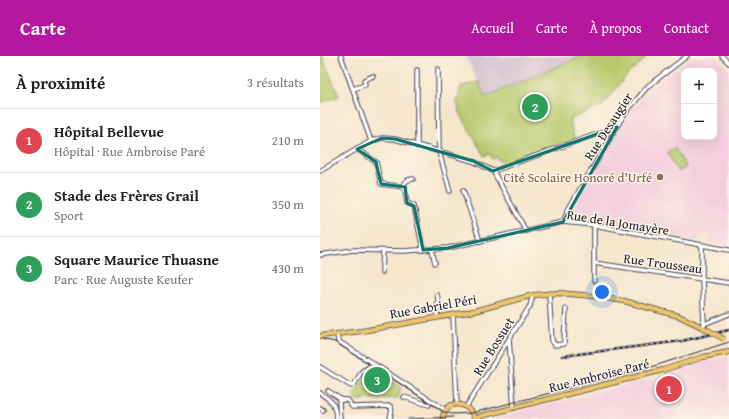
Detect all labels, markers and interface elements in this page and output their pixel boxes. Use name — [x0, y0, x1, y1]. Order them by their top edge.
text: Carte — [20, 14, 66, 42]
text: Accueil — [471, 18, 514, 38]
text: Carte — [536, 18, 568, 38]
text: À propos — [590, 18, 642, 38]
text: Contact — [664, 18, 709, 38]
map controls — [681, 68, 717, 140]
button: + — [681, 68, 717, 104]
text: À proximité — [16, 70, 105, 95]
text: 3 résultats — [247, 73, 304, 92]
street label: Rue Desaugier — [579, 88, 638, 164]
pin: 2 — [522, 92, 548, 122]
button: − — [681, 104, 717, 140]
text: Hôpital Bellevue — [54, 121, 164, 142]
text: 1 — [26, 131, 32, 150]
text: 210 m — [272, 131, 304, 150]
text: Hôpital · Rue Ambroise Paré — [54, 142, 205, 161]
place label: Cité Scolaire Honoré d'Urfé — [503, 168, 652, 187]
marker: Cité Scolaire Honoré d'Urfé — [655, 172, 665, 182]
text: Stade des Frères Grail — [54, 185, 199, 206]
text: 2 — [26, 195, 32, 214]
text: 350 m — [272, 195, 304, 214]
street label: Rue de la Jomayère — [565, 205, 670, 240]
text: Sport — [54, 206, 84, 225]
text: Square Maurice Thuasne — [54, 249, 219, 270]
street label: Rue Trousseau — [622, 249, 703, 278]
text: 3 — [26, 259, 32, 278]
text: 430 m — [272, 259, 304, 278]
text: Parc · Rue Auguste Keufer — [54, 270, 193, 289]
your location — [592, 282, 612, 302]
street label: Rue Gabriel Péri — [388, 289, 478, 323]
street label: Rue Bossuet — [468, 313, 519, 379]
street label: Rue Ambroise Paré — [547, 354, 651, 397]
pin: 3 — [364, 365, 390, 395]
pin: 1 — [656, 374, 682, 404]

